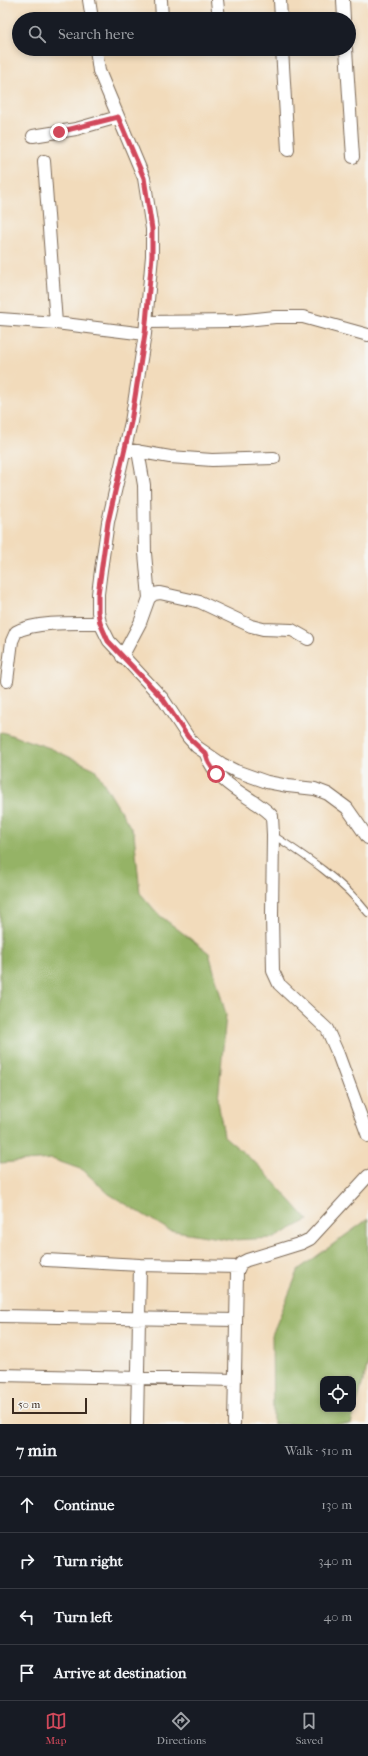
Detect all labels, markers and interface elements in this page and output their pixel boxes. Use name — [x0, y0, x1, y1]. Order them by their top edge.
search box — [12, 12, 356, 56]
icon: search — [26, 23, 48, 45]
text: Search here — [58, 25, 134, 43]
route end — [50, 123, 68, 141]
route start — [207, 765, 225, 783]
map controls — [320, 1376, 356, 1412]
button: locate — [320, 1376, 356, 1412]
scale bar — [12, 1396, 87, 1415]
text: 50 m — [18, 1398, 40, 1411]
text: 7 min — [16, 1440, 57, 1460]
text: Walk · 510 m — [285, 1443, 352, 1458]
icon: ahead — [16, 1494, 38, 1516]
text: Continue — [54, 1496, 114, 1514]
text: 130 m — [321, 1497, 352, 1512]
icon: right — [16, 1550, 38, 1572]
text: Turn right — [54, 1552, 123, 1570]
text: 340 m — [318, 1553, 352, 1568]
icon: left — [16, 1606, 38, 1628]
text: Turn left — [54, 1608, 112, 1626]
text: 40 m — [324, 1609, 352, 1624]
icon: arrive — [16, 1662, 38, 1684]
text: Arrive at destination — [54, 1664, 186, 1682]
tab: Map — [45, 1710, 67, 1747]
tab: Directions — [157, 1710, 206, 1747]
tab: Saved — [296, 1710, 323, 1747]

